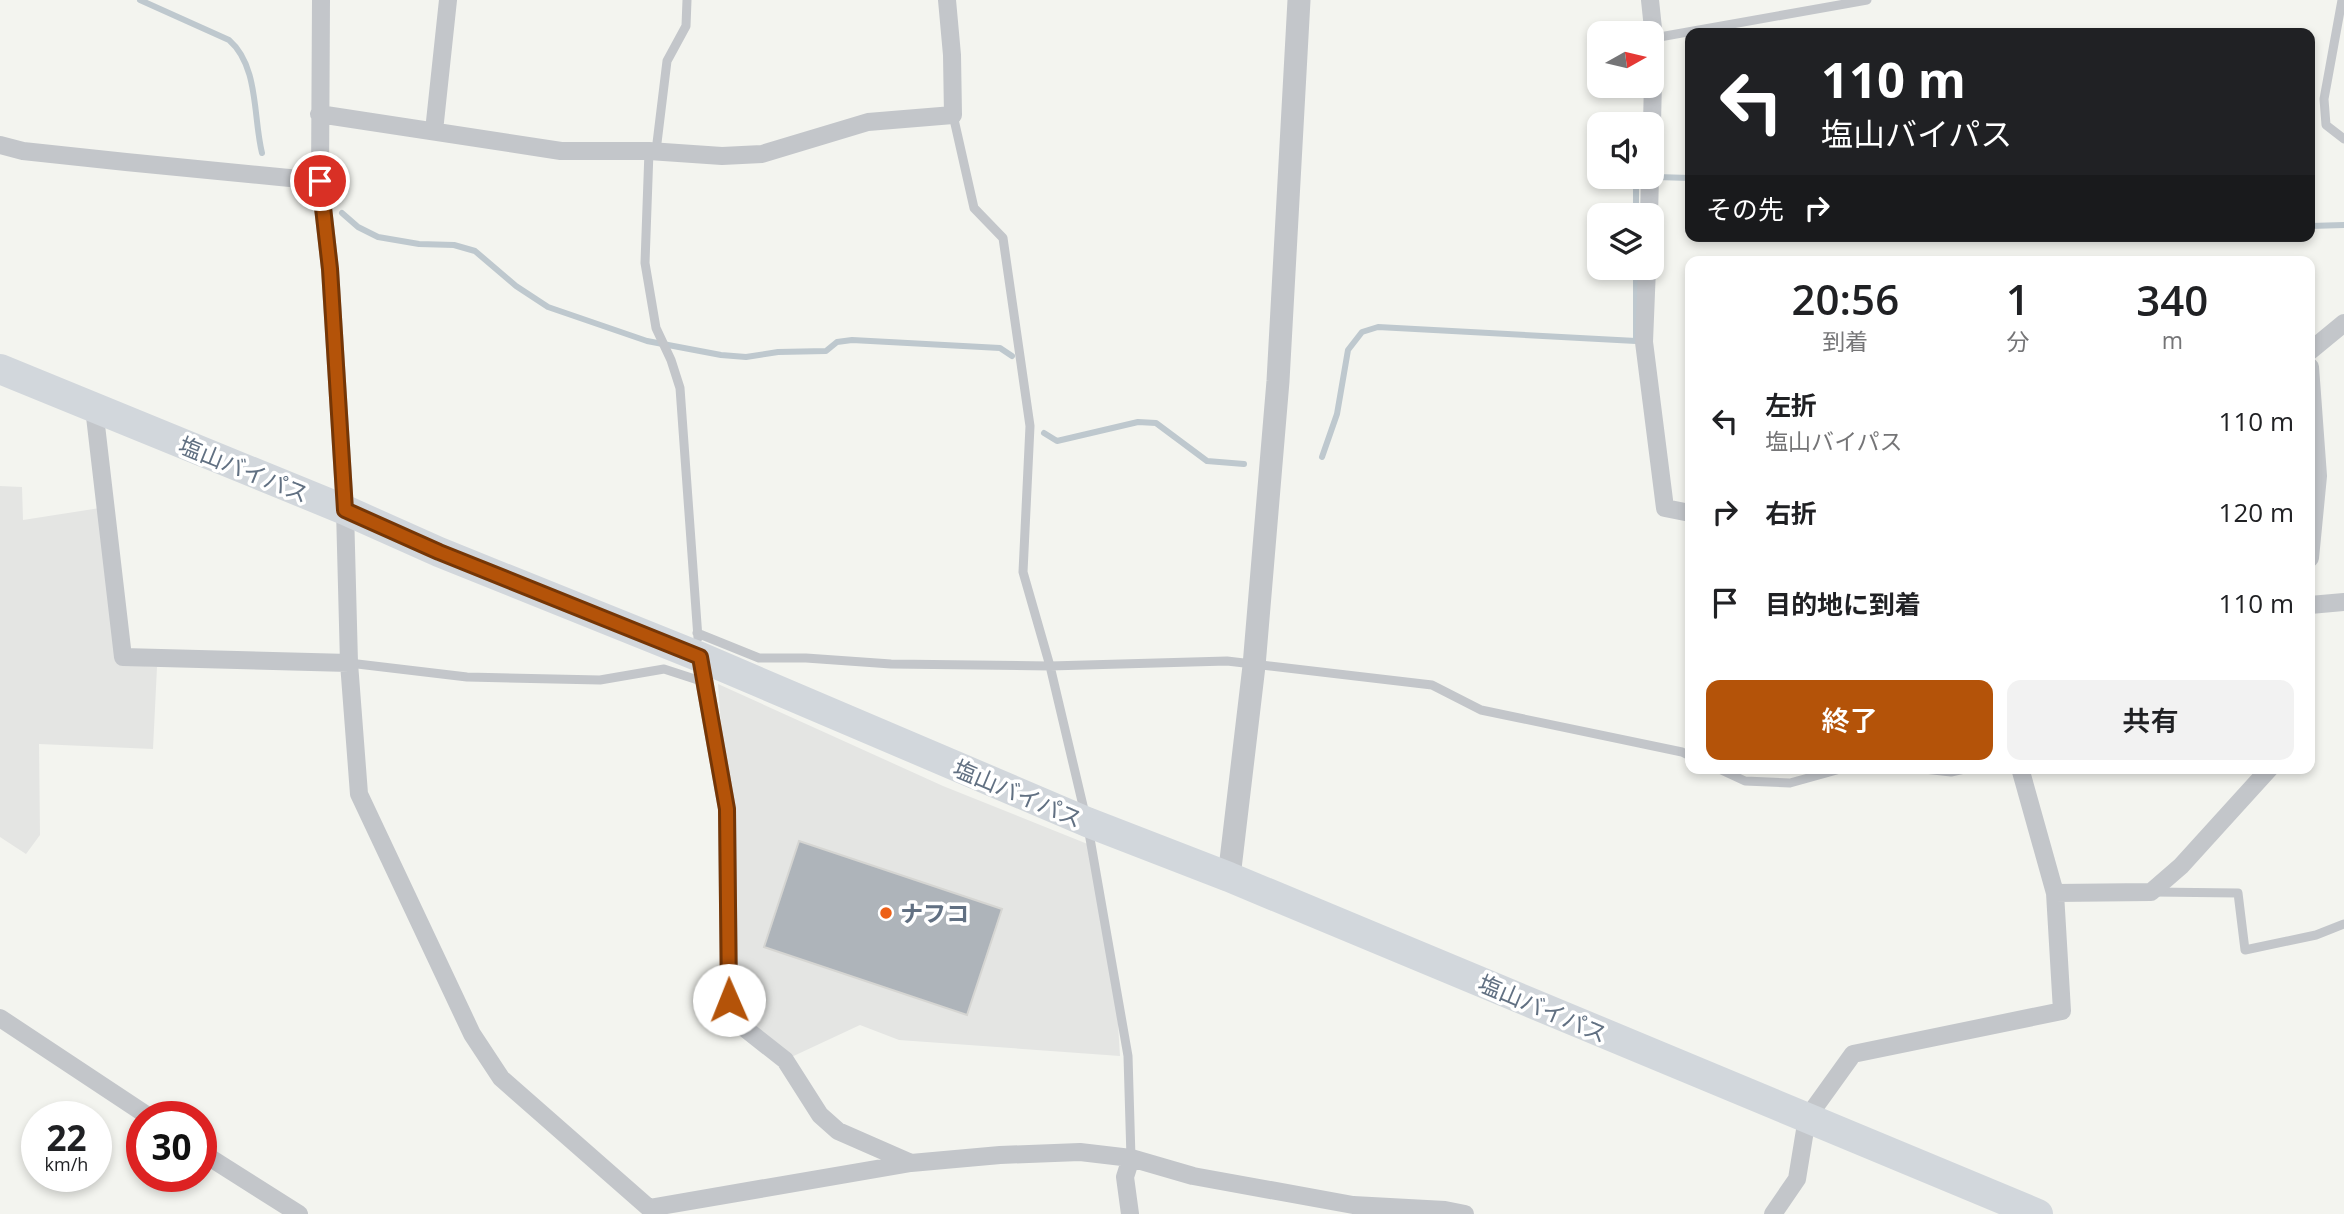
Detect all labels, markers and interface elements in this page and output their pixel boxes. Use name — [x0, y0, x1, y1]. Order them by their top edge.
north arrow — [1587, 21, 1664, 98]
map controls — [1587, 21, 1664, 280]
text: 110 m — [1821, 46, 1966, 112]
icon: left — [1706, 56, 1797, 147]
button: sound — [1587, 112, 1664, 189]
text: 塩山バイパス — [1821, 112, 2012, 155]
pin — [290, 151, 350, 211]
icon: arrive — [301, 162, 339, 200]
icon: right — [1798, 189, 1836, 227]
text: その先 — [1706, 191, 1784, 227]
button: layers — [1587, 203, 1664, 280]
text: 20:56 — [1792, 270, 1899, 327]
text: 1 — [2006, 270, 2030, 327]
text: 340 — [2136, 271, 2208, 328]
text: m — [2162, 324, 2183, 356]
text: 到着 — [1822, 325, 1868, 357]
text: 分 — [2006, 325, 2029, 357]
text: 左折 — [1765, 387, 1817, 423]
icon: left — [1706, 402, 1744, 440]
text: 110 m — [2219, 403, 2294, 439]
text: 塩山バイパス — [1765, 425, 1903, 457]
street label: 塩山バイパス — [174, 428, 314, 510]
icon: right — [1706, 493, 1744, 531]
text: 120 m — [2219, 494, 2294, 530]
text: 右折 — [1765, 495, 1817, 531]
icon: arrive — [1706, 584, 1744, 622]
text: 110 m — [2219, 585, 2294, 621]
text: 目的地に到着 — [1765, 586, 1921, 622]
button: 終了 — [1706, 680, 1993, 760]
button: 共有 — [2007, 680, 2294, 760]
street label: 塩山バイパス — [948, 751, 1088, 835]
place label: ナフコ — [900, 897, 969, 929]
marker: ナフコ — [878, 905, 894, 921]
position arrow — [692, 963, 766, 1037]
street label: 塩山バイパス — [1473, 966, 1613, 1050]
speed limit sign: 30 — [126, 1101, 217, 1192]
text: 22 — [46, 1114, 87, 1161]
text: km/h — [45, 1152, 88, 1176]

